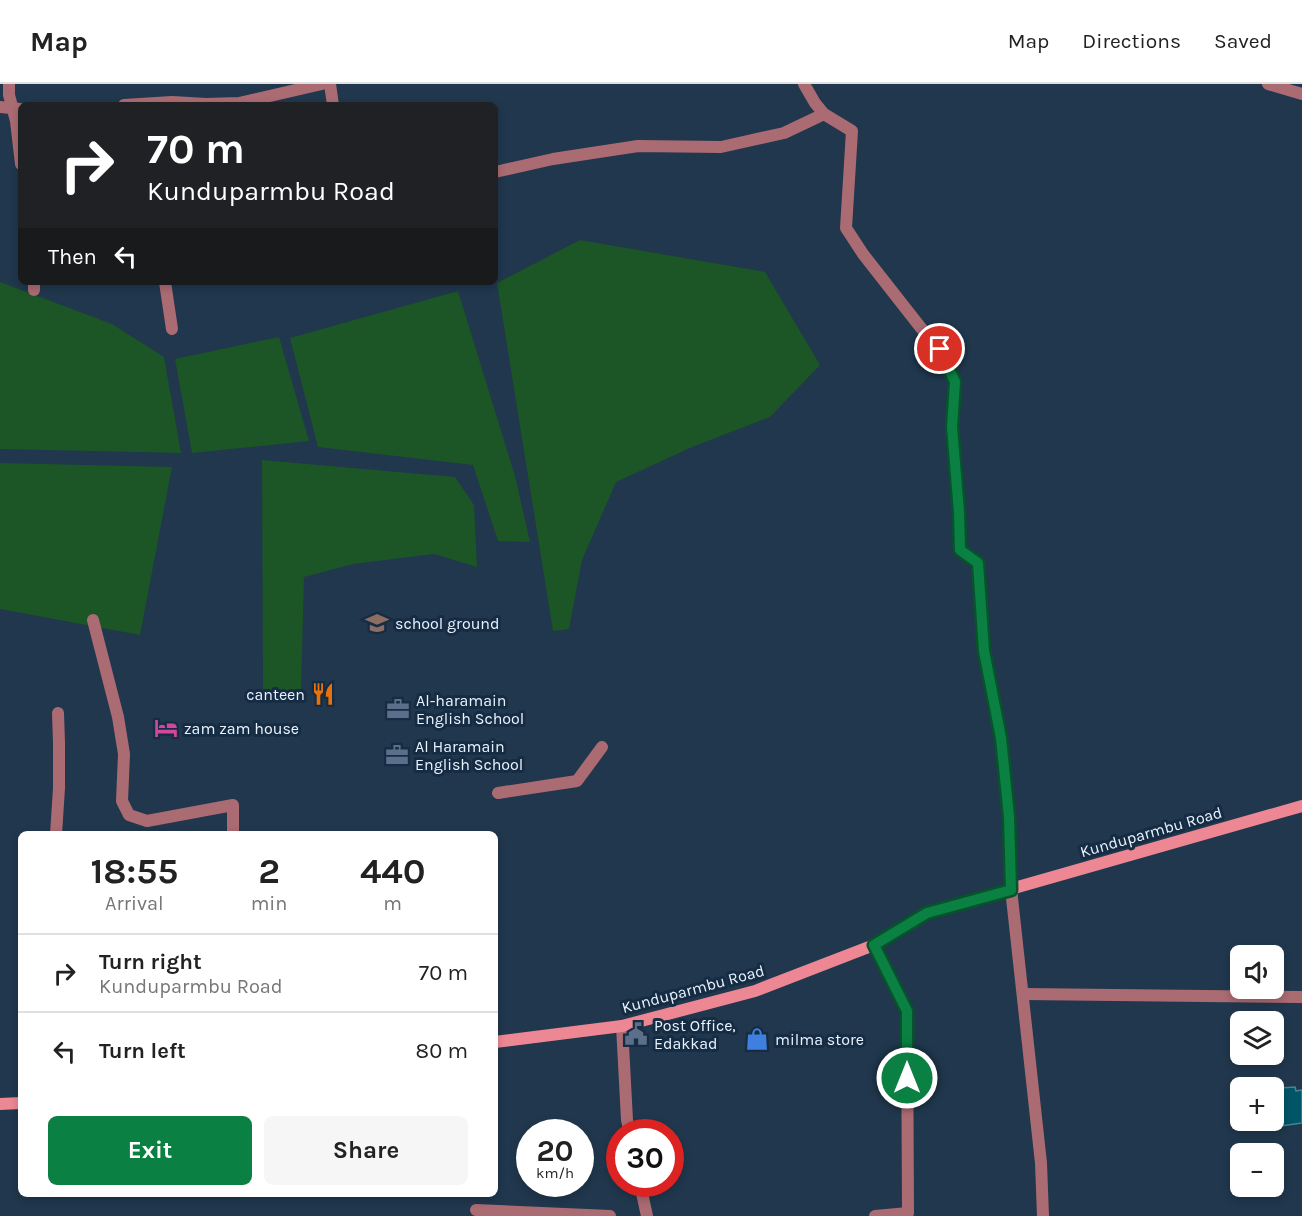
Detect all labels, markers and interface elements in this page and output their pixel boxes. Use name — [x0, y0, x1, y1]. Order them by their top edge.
text: Map — [30, 25, 88, 58]
text: Map — [1008, 29, 1049, 53]
text: Directions — [1082, 29, 1181, 53]
text: Saved — [1214, 29, 1272, 53]
text: 70 m — [147, 124, 245, 174]
icon: right — [48, 126, 126, 204]
text: Kunduparmbu Road — [147, 175, 395, 207]
icon: left — [109, 240, 142, 273]
text: Then — [48, 244, 97, 270]
pin — [914, 323, 965, 374]
icon: arrive — [923, 332, 956, 365]
school or university icon: school ground — [364, 610, 390, 636]
place label: school ground — [395, 614, 499, 633]
restaurant icon: canteen — [310, 681, 336, 707]
place label: canteen — [246, 685, 305, 704]
place label: Al-haramain English School — [416, 691, 524, 728]
office icon: Al-haramain English School — [385, 696, 411, 722]
hotel icon: zam zam house — [153, 715, 179, 741]
place label: zam zam house — [184, 719, 299, 738]
place label: Al Haramain English School — [415, 737, 523, 774]
office icon: Al Haramain English School — [384, 742, 410, 768]
street label: Kunduparmbu Road — [1078, 803, 1224, 861]
text: 18:55 — [90, 850, 178, 892]
text: 2 — [258, 850, 280, 892]
text: 440 — [360, 850, 426, 892]
text: Arrival — [105, 892, 164, 915]
text: min — [251, 892, 287, 915]
text: m — [383, 892, 402, 915]
map controls — [1230, 945, 1284, 1197]
button: sound — [1230, 945, 1284, 999]
text: Turn right — [99, 949, 202, 975]
icon: right — [48, 957, 81, 990]
text: 70 m — [419, 960, 468, 986]
street label: Kunduparmbu Road — [620, 961, 766, 1017]
text: Kunduparmbu Road — [99, 975, 283, 998]
button: layers — [1230, 1011, 1284, 1065]
place label: Post Office, Edakkad — [654, 1016, 736, 1053]
public building icon: Post Office, Edakkad — [623, 1021, 649, 1047]
shop icon: milma store — [744, 1026, 770, 1052]
place label: milma store — [775, 1030, 864, 1049]
icon: left — [48, 1035, 81, 1068]
text: Turn left — [99, 1038, 186, 1064]
text: 80 m — [416, 1038, 468, 1064]
position arrow — [875, 1046, 939, 1110]
button: + — [1230, 1077, 1284, 1131]
button: Exit — [48, 1116, 252, 1185]
button: Share — [264, 1116, 468, 1185]
speed limit sign: 30 — [606, 1119, 684, 1197]
text: 20 — [536, 1133, 574, 1169]
button: − — [1230, 1143, 1284, 1197]
text: km/h — [536, 1164, 574, 1182]

